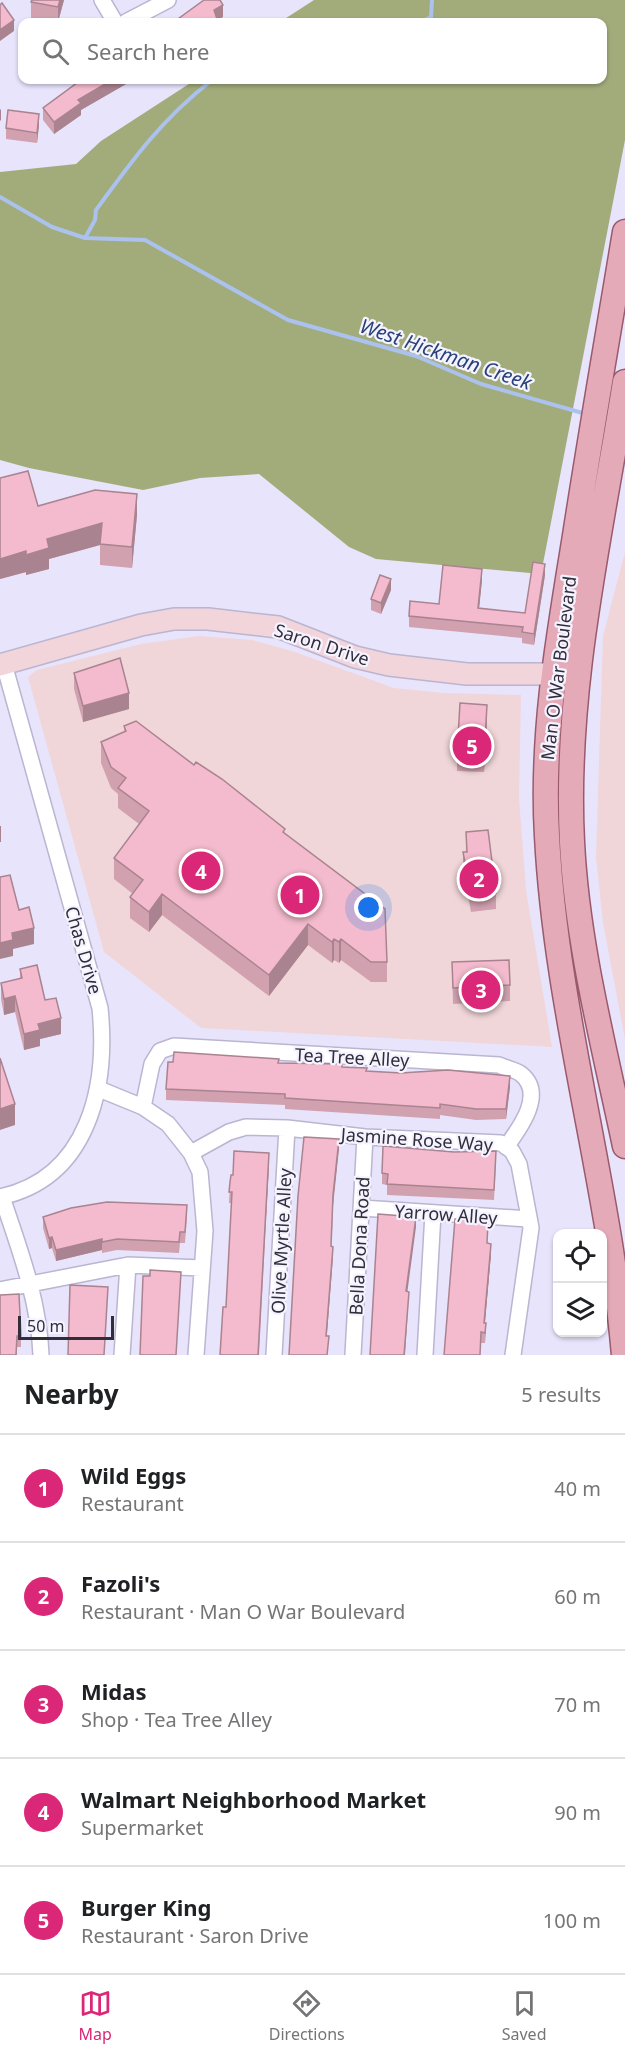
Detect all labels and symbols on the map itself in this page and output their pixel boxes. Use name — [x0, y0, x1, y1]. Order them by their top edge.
water label: West Hickman Creek — [357, 312, 536, 396]
street label: Man O War Boulevard — [535, 575, 581, 761]
street label: Saron Drive — [272, 617, 372, 671]
pin: 5 — [452, 724, 492, 768]
pin: 4 — [182, 848, 220, 894]
pin: 2 — [460, 856, 498, 902]
pin: 1 — [280, 872, 320, 918]
your location — [354, 893, 383, 922]
street label: Chas Drive — [60, 903, 108, 997]
pin: 3 — [462, 968, 500, 1012]
street label: Tea Tree Alley — [294, 1042, 411, 1072]
street label: Jasmine Rose Way — [338, 1122, 495, 1156]
street label: Olive Myrtle Alley — [265, 1167, 297, 1315]
street label: Bella Dona Road — [343, 1176, 375, 1316]
street label: Yarrow Alley — [394, 1198, 499, 1230]
scale bar — [18, 1313, 114, 1340]

